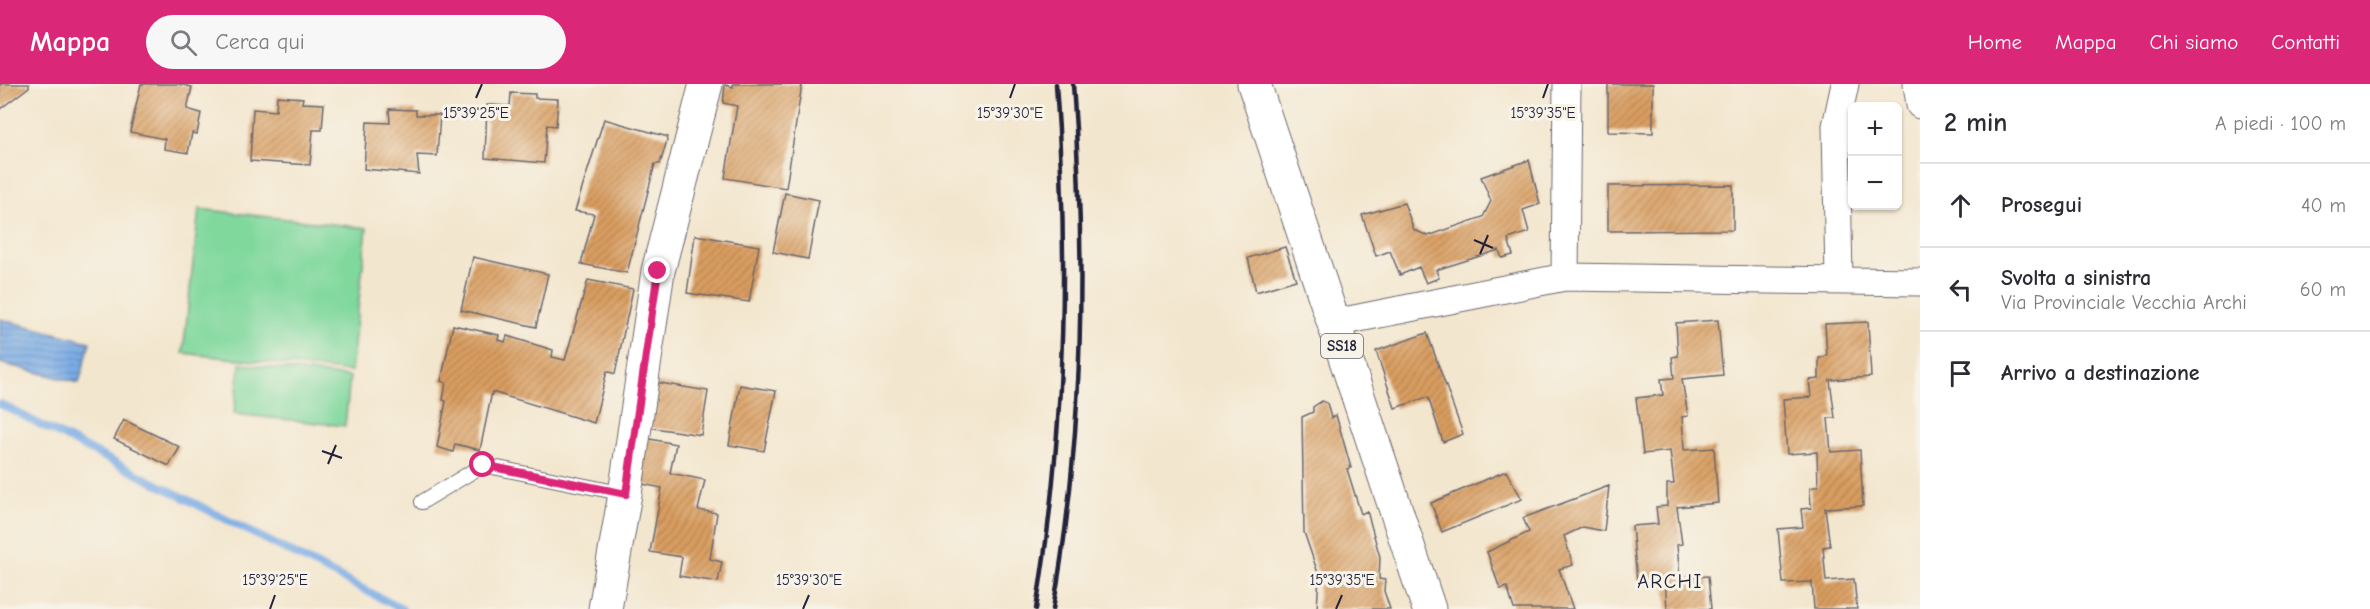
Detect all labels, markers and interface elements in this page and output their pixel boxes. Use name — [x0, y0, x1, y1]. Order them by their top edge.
search box — [146, 15, 566, 69]
text: Mappa — [30, 26, 110, 58]
icon: search — [167, 26, 200, 59]
text: Cerca qui — [215, 29, 305, 55]
text: Home — [1968, 30, 2022, 54]
text: Mappa — [2055, 30, 2117, 54]
text: Chi siamo — [2150, 30, 2238, 54]
text: Contatti — [2271, 30, 2340, 54]
map controls — [1848, 102, 1902, 210]
button: + — [1848, 102, 1902, 156]
text: 15°39'25"E — [443, 104, 509, 122]
text: 15°39'30"E — [977, 104, 1043, 122]
text: 15°39'35"E — [1510, 104, 1576, 122]
text: 2 min — [1944, 108, 2007, 138]
text: A piedi · 100 m — [2215, 112, 2346, 135]
button: − — [1848, 156, 1902, 210]
icon: ahead — [1944, 189, 1977, 222]
text: Prosegui — [2001, 192, 2082, 218]
text: 40 m — [2301, 194, 2346, 217]
route end — [644, 257, 670, 283]
text: Svolta a sinistra — [2001, 265, 2151, 291]
icon: left — [1944, 273, 1977, 306]
text: 60 m — [2300, 278, 2346, 301]
text: Via Provinciale Vecchia Archi — [2001, 291, 2247, 314]
road number: SS18 — [1321, 334, 1363, 358]
icon: arrive — [1944, 357, 1977, 390]
text: Arrivo a destinazione — [2001, 360, 2200, 386]
route start — [469, 451, 495, 477]
district label: ARCHI — [1637, 570, 1703, 593]
text: 15°39'25"E — [242, 571, 308, 589]
text: 15°39'30"E — [776, 571, 842, 589]
text: 15°39'35"E — [1309, 571, 1375, 589]

